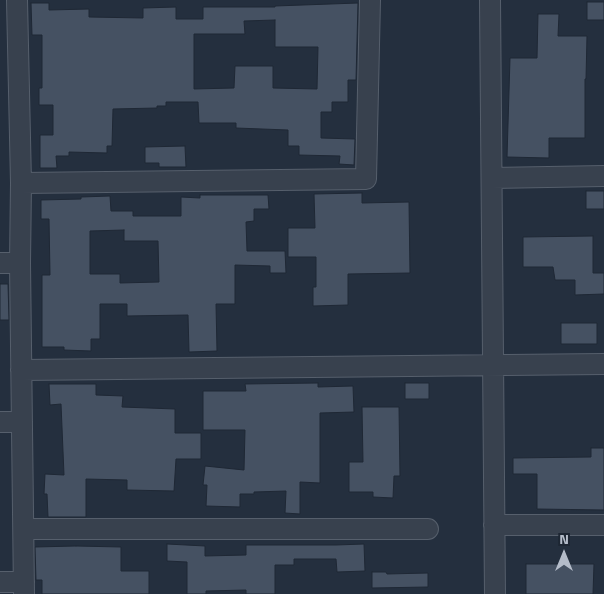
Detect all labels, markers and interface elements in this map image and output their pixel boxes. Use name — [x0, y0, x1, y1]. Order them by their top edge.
text: N — [559, 528, 569, 549]
north arrow — [539, 529, 589, 579]

